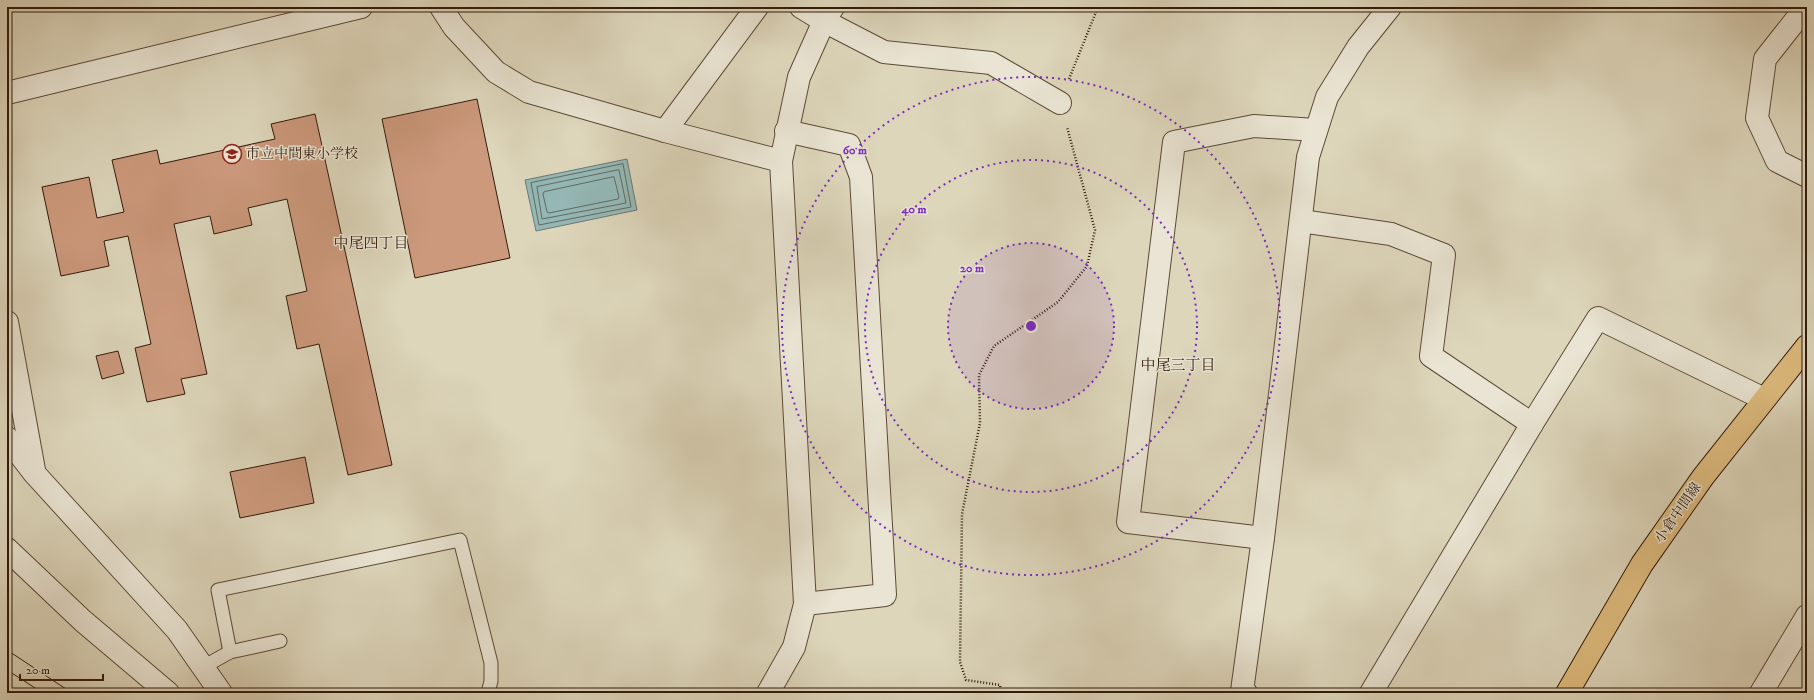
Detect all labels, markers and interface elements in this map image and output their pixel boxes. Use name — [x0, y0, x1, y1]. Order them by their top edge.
school or university icon: 市立中間東小学校 — [221, 143, 243, 165]
text: 60 m — [843, 143, 867, 158]
place label: 市立中間東小学校 — [246, 145, 358, 163]
text: 40 m — [901, 202, 926, 217]
district label: 中尾四丁目 — [333, 234, 409, 253]
text: 20 m — [960, 261, 984, 276]
centre of rings — [1024, 319, 1038, 333]
district label: 中尾三丁目 — [1140, 356, 1216, 375]
street label: 小倉中間線 — [1651, 479, 1705, 547]
scale bar — [20, 656, 103, 682]
text: 20 m — [26, 663, 50, 678]

